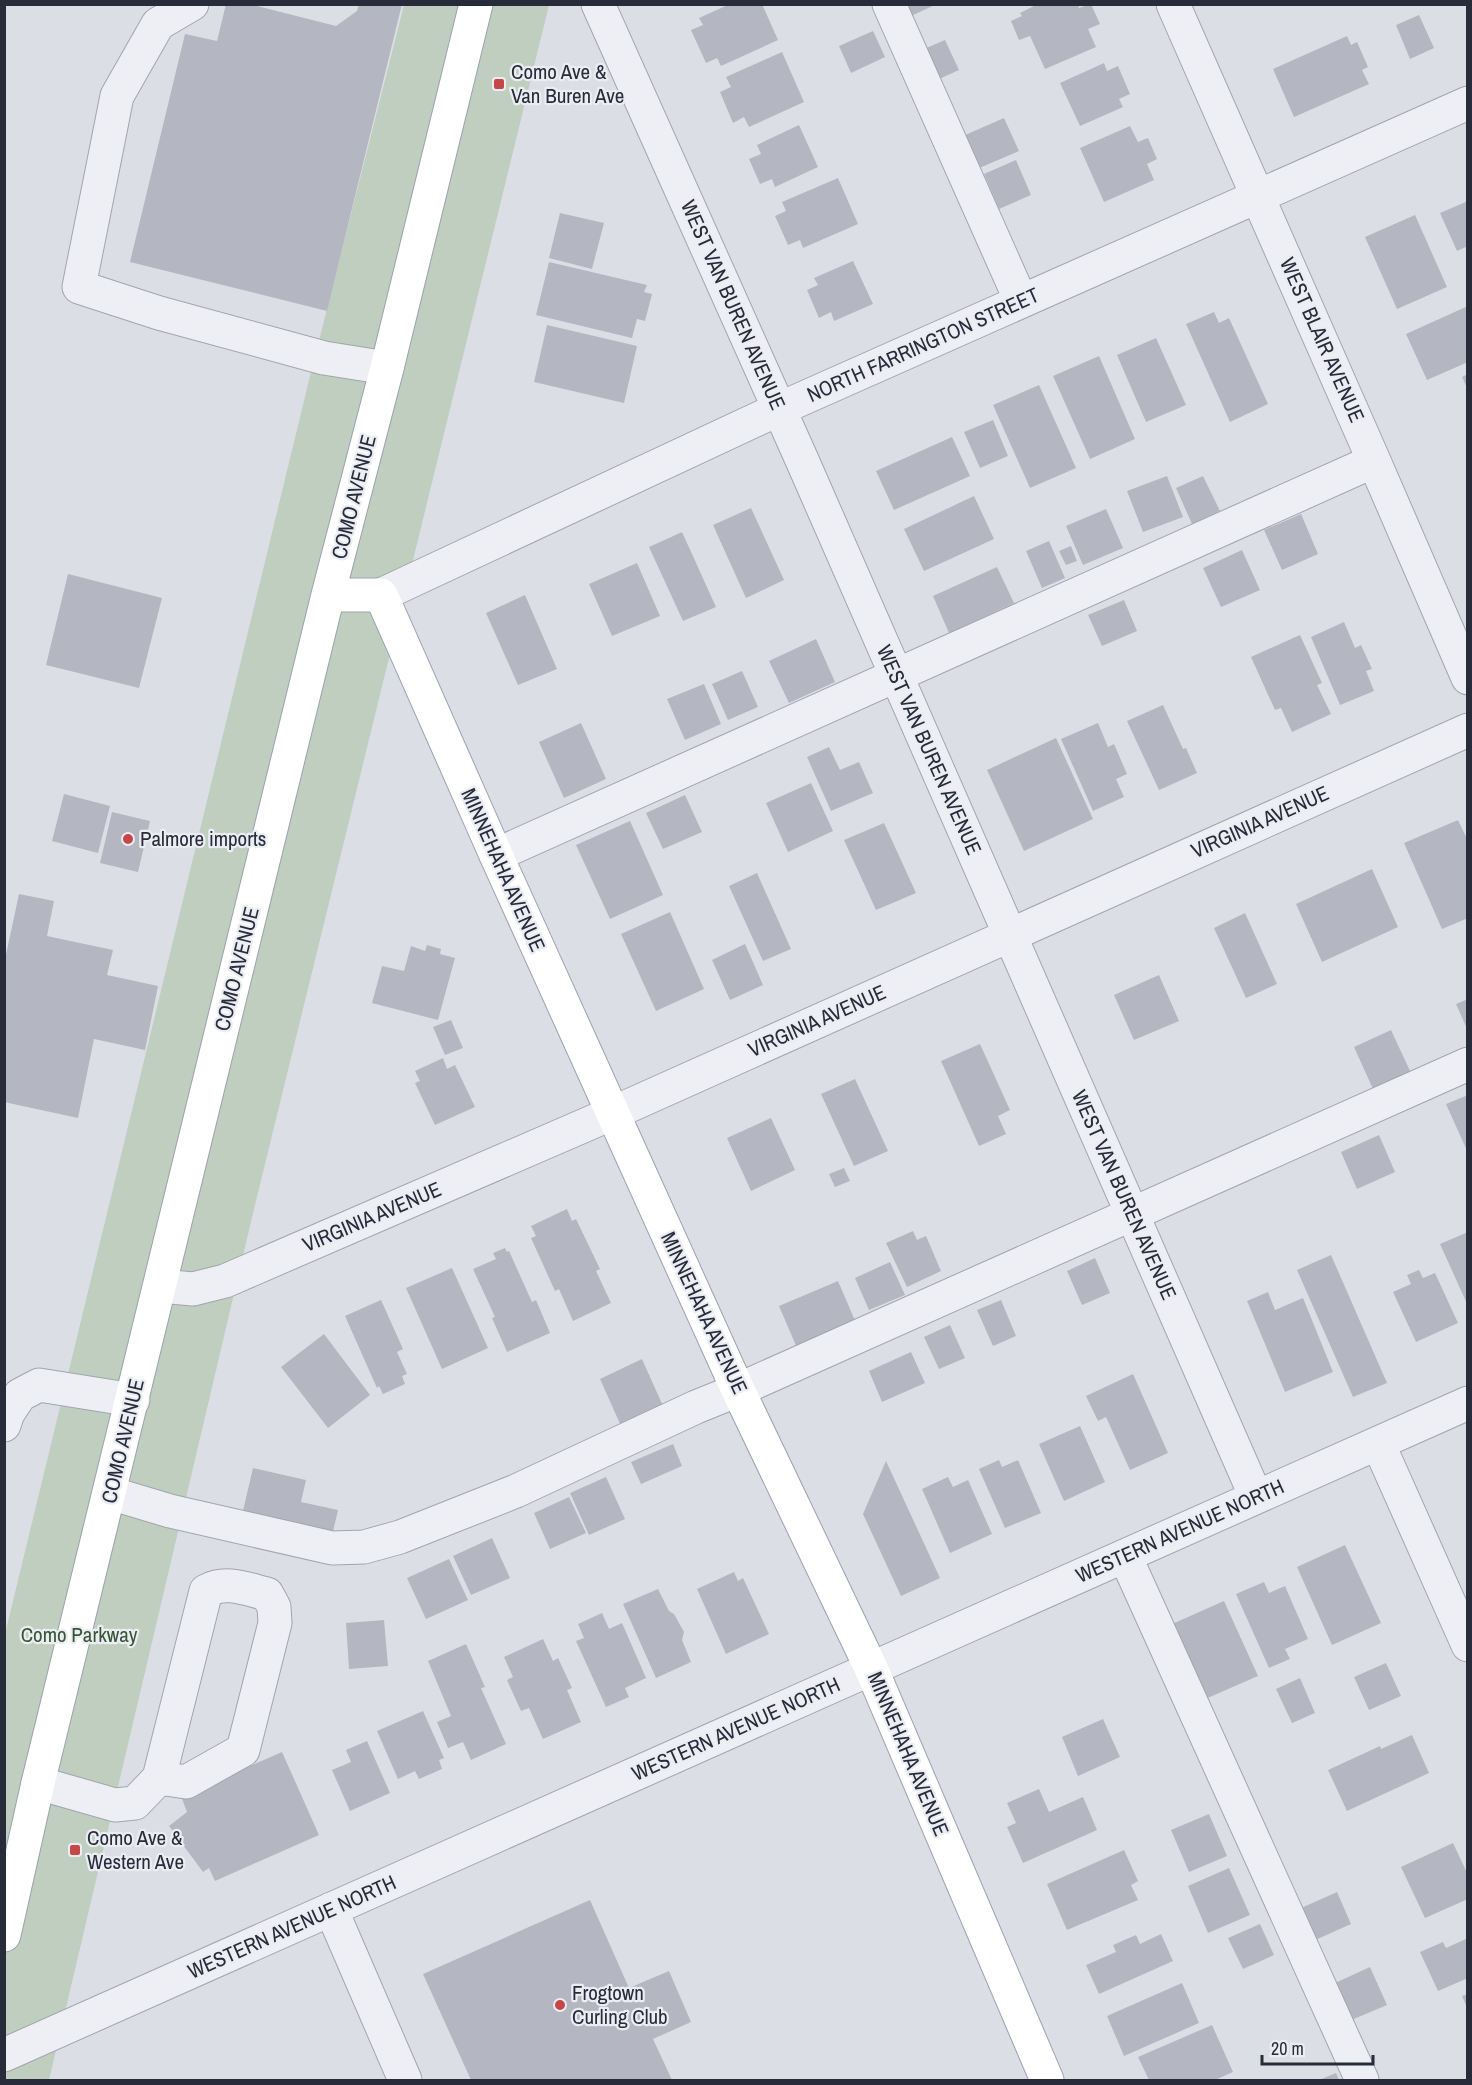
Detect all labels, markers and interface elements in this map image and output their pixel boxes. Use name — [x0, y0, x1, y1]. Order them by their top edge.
place label: Como Ave & Van Buren Ave — [511, 57, 624, 110]
marker: Como Ave & Van Buren Ave — [492, 77, 506, 91]
street label: WEST VAN BUREN AVENUE — [674, 195, 793, 414]
street label: WEST BLAIR AVENUE — [1273, 253, 1372, 427]
street label: NORTH FARRINGTON STREET — [802, 280, 1044, 409]
street label: COMO AVENUE — [324, 432, 383, 562]
street label: WEST VAN BUREN AVENUE — [870, 640, 989, 859]
street label: VIRGINIA AVENUE — [1186, 778, 1333, 865]
street label: MINNEHAHA AVENUE — [454, 784, 552, 956]
place label: Palmore imports — [140, 824, 266, 853]
marker: Palmore imports — [121, 832, 135, 846]
street label: COMO AVENUE — [207, 904, 266, 1034]
street label: VIRGINIA AVENUE — [743, 977, 890, 1064]
street label: WEST VAN BUREN AVENUE — [1065, 1085, 1184, 1304]
street label: VIRGINIA AVENUE — [298, 1174, 446, 1259]
street label: MINNEHAHA AVENUE — [654, 1227, 755, 1399]
street label: COMO AVENUE — [94, 1376, 151, 1506]
street label: WESTERN AVENUE NORTH — [1071, 1471, 1289, 1590]
park label: Como Parkway — [21, 1620, 138, 1649]
street label: MINNEHAHA AVENUE — [861, 1667, 956, 1840]
street label: WESTERN AVENUE NORTH — [627, 1669, 845, 1788]
place label: Como Ave & Western Ave — [87, 1823, 184, 1876]
marker: Como Ave & Western Ave — [68, 1843, 82, 1857]
street label: WESTERN AVENUE NORTH — [183, 1867, 401, 1986]
place label: Frogtown Curling Club — [572, 1978, 668, 2031]
marker: Frogtown Curling Club — [553, 1998, 567, 2012]
scale bar — [1262, 2028, 1373, 2066]
text: 20 m — [1271, 2036, 1304, 2061]

